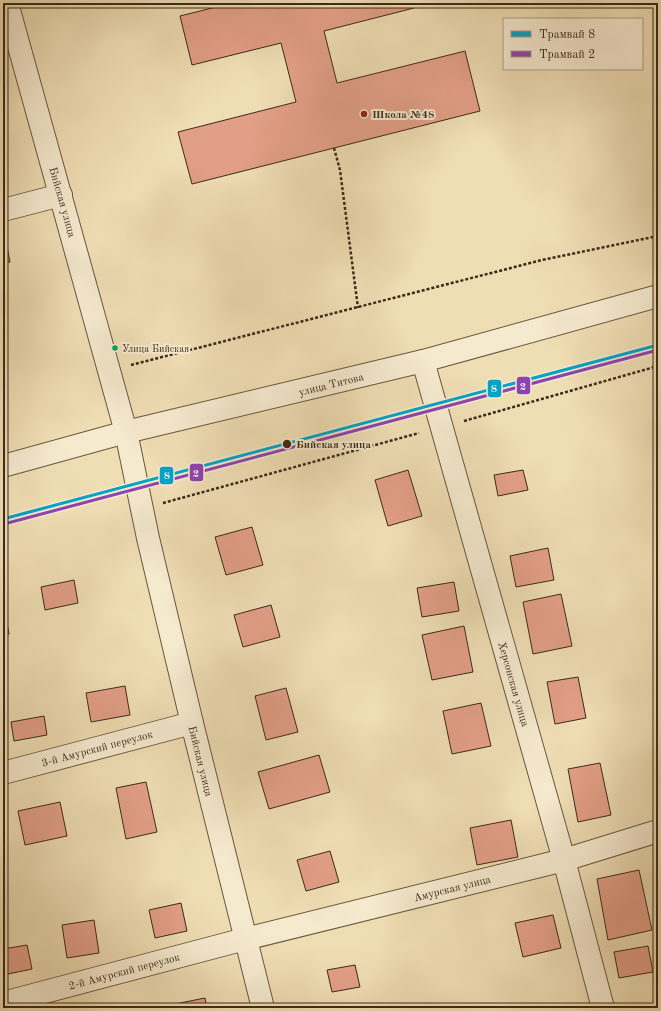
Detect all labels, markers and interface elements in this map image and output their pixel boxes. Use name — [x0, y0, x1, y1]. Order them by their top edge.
legend — [503, 18, 643, 70]
text: Трамвай 8 — [539, 29, 595, 41]
text: Трамвай 2 — [539, 49, 595, 61]
marker: Школа №48 — [359, 109, 369, 119]
place label: Школа №48 — [372, 110, 434, 121]
street label: Бийская улица — [46, 166, 77, 239]
marker: Улица Бийская — [110, 343, 120, 353]
place label: Улица Бийская — [122, 344, 189, 354]
street label: улица Титова — [298, 372, 365, 399]
line badge: 2 — [516, 376, 531, 395]
line badge: 8 — [487, 379, 502, 398]
text: 2 — [520, 382, 526, 393]
text: 8 — [491, 384, 497, 395]
marker: Бийская улица — [281, 438, 293, 450]
place label: Бийская улица — [296, 440, 371, 451]
line badge: 2 — [189, 463, 204, 482]
line badge: 8 — [159, 466, 174, 485]
text: 2 — [193, 469, 199, 480]
text: 8 — [164, 471, 170, 482]
street label: Херсонская улица — [495, 641, 530, 729]
street label: Бийская улица — [185, 725, 214, 798]
street label: 3-й Амурский переулок — [41, 729, 155, 770]
street label: Амурская улица — [413, 874, 493, 904]
street label: 2-й Амурский переулок — [68, 952, 182, 993]

